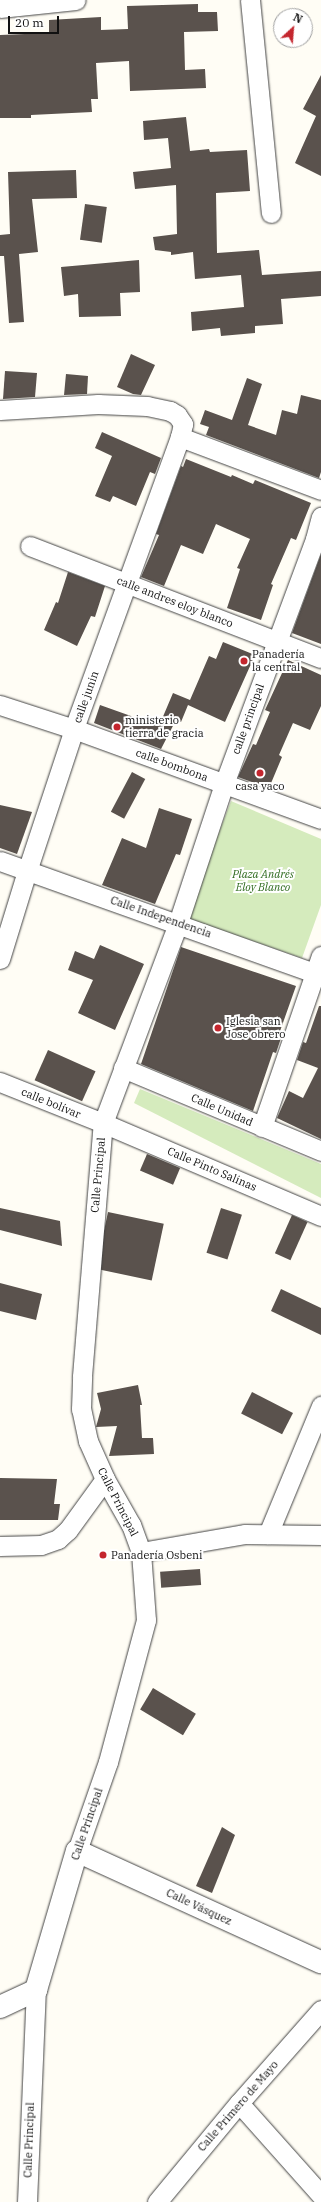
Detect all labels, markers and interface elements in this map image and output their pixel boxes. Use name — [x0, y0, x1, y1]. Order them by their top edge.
scale bar — [10, 8, 61, 34]
north arrow — [273, 8, 313, 48]
text: N — [291, 10, 305, 26]
text: 20 m — [15, 15, 44, 30]
street label: calle andres eloy blanco — [115, 574, 235, 630]
place label: Panadería la central — [252, 648, 305, 674]
marker: Panadería la central — [239, 656, 249, 666]
street label: calle junin — [71, 669, 101, 725]
street label: calle principal — [229, 682, 267, 756]
place label: ministerio tierra de gracia — [125, 714, 204, 740]
marker: ministerio tierra de gracia — [112, 722, 122, 732]
street label: calle bombona — [134, 746, 210, 784]
marker: casa yaco — [255, 768, 265, 778]
place label: casa yaco — [235, 779, 285, 793]
park label: Plaza Andrés Eloy Blanco — [232, 868, 294, 894]
street label: Calle Independencia — [109, 893, 213, 941]
place label: Iglesia san Jose obrero — [226, 1015, 286, 1041]
marker: Iglesia san Jose obrero — [213, 1023, 223, 1033]
street label: calle bolívar — [19, 1085, 83, 1121]
street label: Calle Unidad — [189, 1091, 255, 1129]
street label: Calle Principal — [88, 1137, 108, 1213]
street label: Calle Pinto Salinas — [165, 1144, 259, 1194]
street label: Calle Principal — [95, 1465, 141, 1539]
place label: Panadería Osbeni — [111, 1548, 203, 1562]
marker: Panadería Osbeni — [98, 1550, 108, 1560]
street label: Calle Principal — [68, 1786, 106, 1862]
street label: Calle Vásquez — [164, 1886, 234, 1928]
street label: Calle Primero de Mayo — [195, 2058, 281, 2154]
street label: Calle Principal — [21, 2102, 37, 2178]

